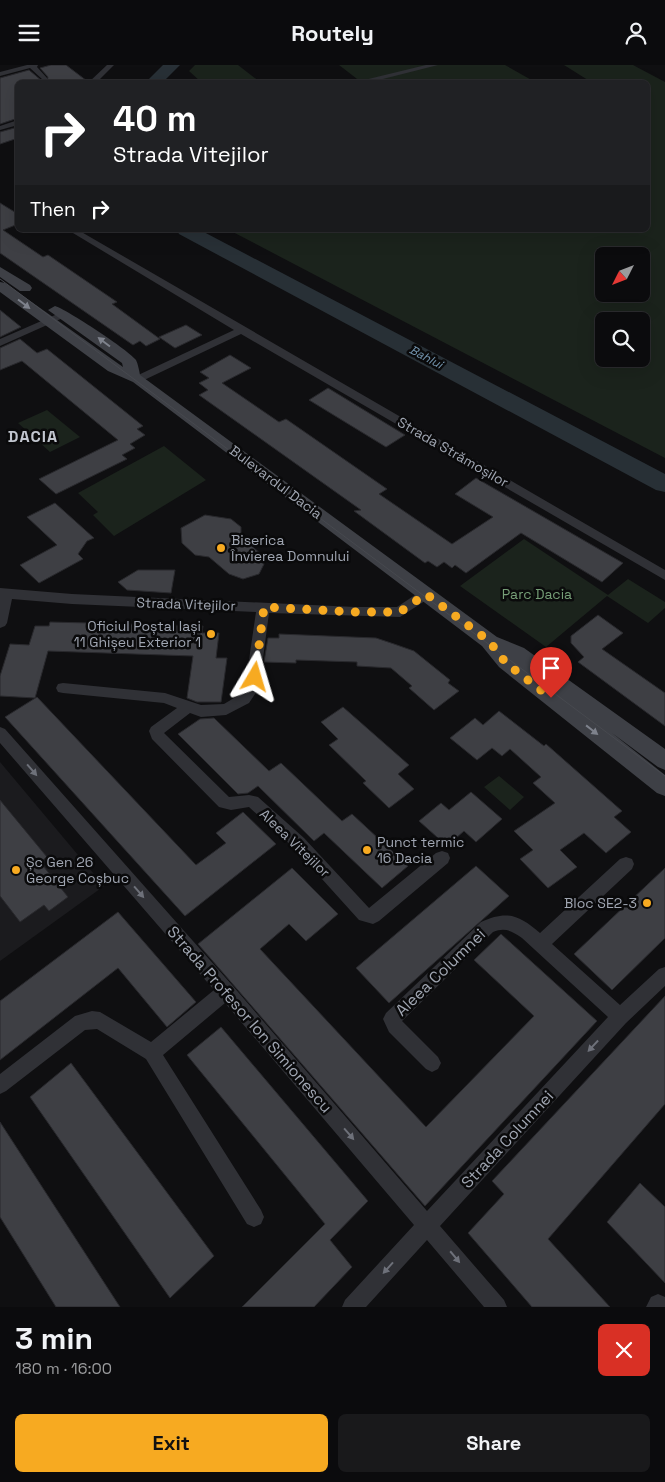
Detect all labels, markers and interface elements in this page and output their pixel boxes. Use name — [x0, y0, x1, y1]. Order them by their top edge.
icon: menu — [15, 19, 43, 47]
text: Routely — [291, 19, 374, 47]
icon: person — [622, 19, 650, 47]
text: 40 m — [113, 97, 197, 141]
icon: right — [30, 100, 95, 165]
text: Strada Vitejilor — [113, 140, 269, 168]
icon: right — [86, 195, 114, 223]
text: Then — [30, 197, 76, 222]
north arrow — [595, 247, 650, 303]
map controls — [595, 247, 650, 367]
one-way arrow — [17, 299, 31, 309]
button: search — [595, 312, 650, 367]
one-way arrow — [98, 337, 111, 348]
water label: Bahlui — [407, 342, 447, 373]
street label: Strada Strămoșilor — [394, 413, 512, 491]
district label: DACIA — [8, 426, 58, 447]
street label: Bulevardul Dacia — [226, 441, 326, 523]
place label: Biserica Învierea Domnului — [230, 531, 349, 565]
marker: Biserica Învierea Domnului — [215, 542, 227, 554]
park label: Parc Dacia — [502, 585, 572, 603]
street label: Strada Vitejilor — [136, 593, 236, 615]
place label: Oficiul Poștal Iași 11 Ghișeu Exterior 1 — [74, 617, 201, 651]
marker: Oficiul Poștal Iași 11 Ghișeu Exterior 1 — [205, 628, 217, 640]
pin — [530, 647, 572, 698]
position arrow — [228, 650, 280, 702]
icon: arrive — [537, 654, 565, 682]
one-way arrow — [585, 724, 598, 735]
one-way arrow — [26, 763, 38, 775]
street label: Aleea Vitejilor — [256, 805, 334, 881]
place label: Punct termic 16 Dacia — [377, 833, 464, 867]
marker: Punct termic 16 Dacia — [361, 844, 373, 856]
place label: Șc Gen 26 George Coșbuc — [26, 853, 129, 887]
marker: Șc Gen 26 George Coșbuc — [10, 864, 22, 876]
one-way arrow — [134, 885, 145, 898]
place label: Bloc SE2-3 — [564, 894, 637, 912]
marker: Bloc SE2-3 — [641, 897, 653, 909]
street label: Strada Profesor Ion Simionescu — [163, 921, 337, 1117]
street label: Aleea Columnei — [391, 924, 490, 1021]
one-way arrow — [587, 1040, 599, 1052]
street label: Strada Columnei — [457, 1086, 558, 1193]
one-way arrow — [343, 1127, 355, 1139]
one-way arrow — [449, 1250, 460, 1263]
one-way arrow — [382, 1262, 393, 1275]
text: 3 min — [15, 1319, 93, 1358]
button: close — [598, 1324, 650, 1376]
text: 180 m · 16:00 — [15, 1358, 112, 1379]
button: Exit — [15, 1414, 328, 1472]
button: Share — [338, 1414, 650, 1472]

